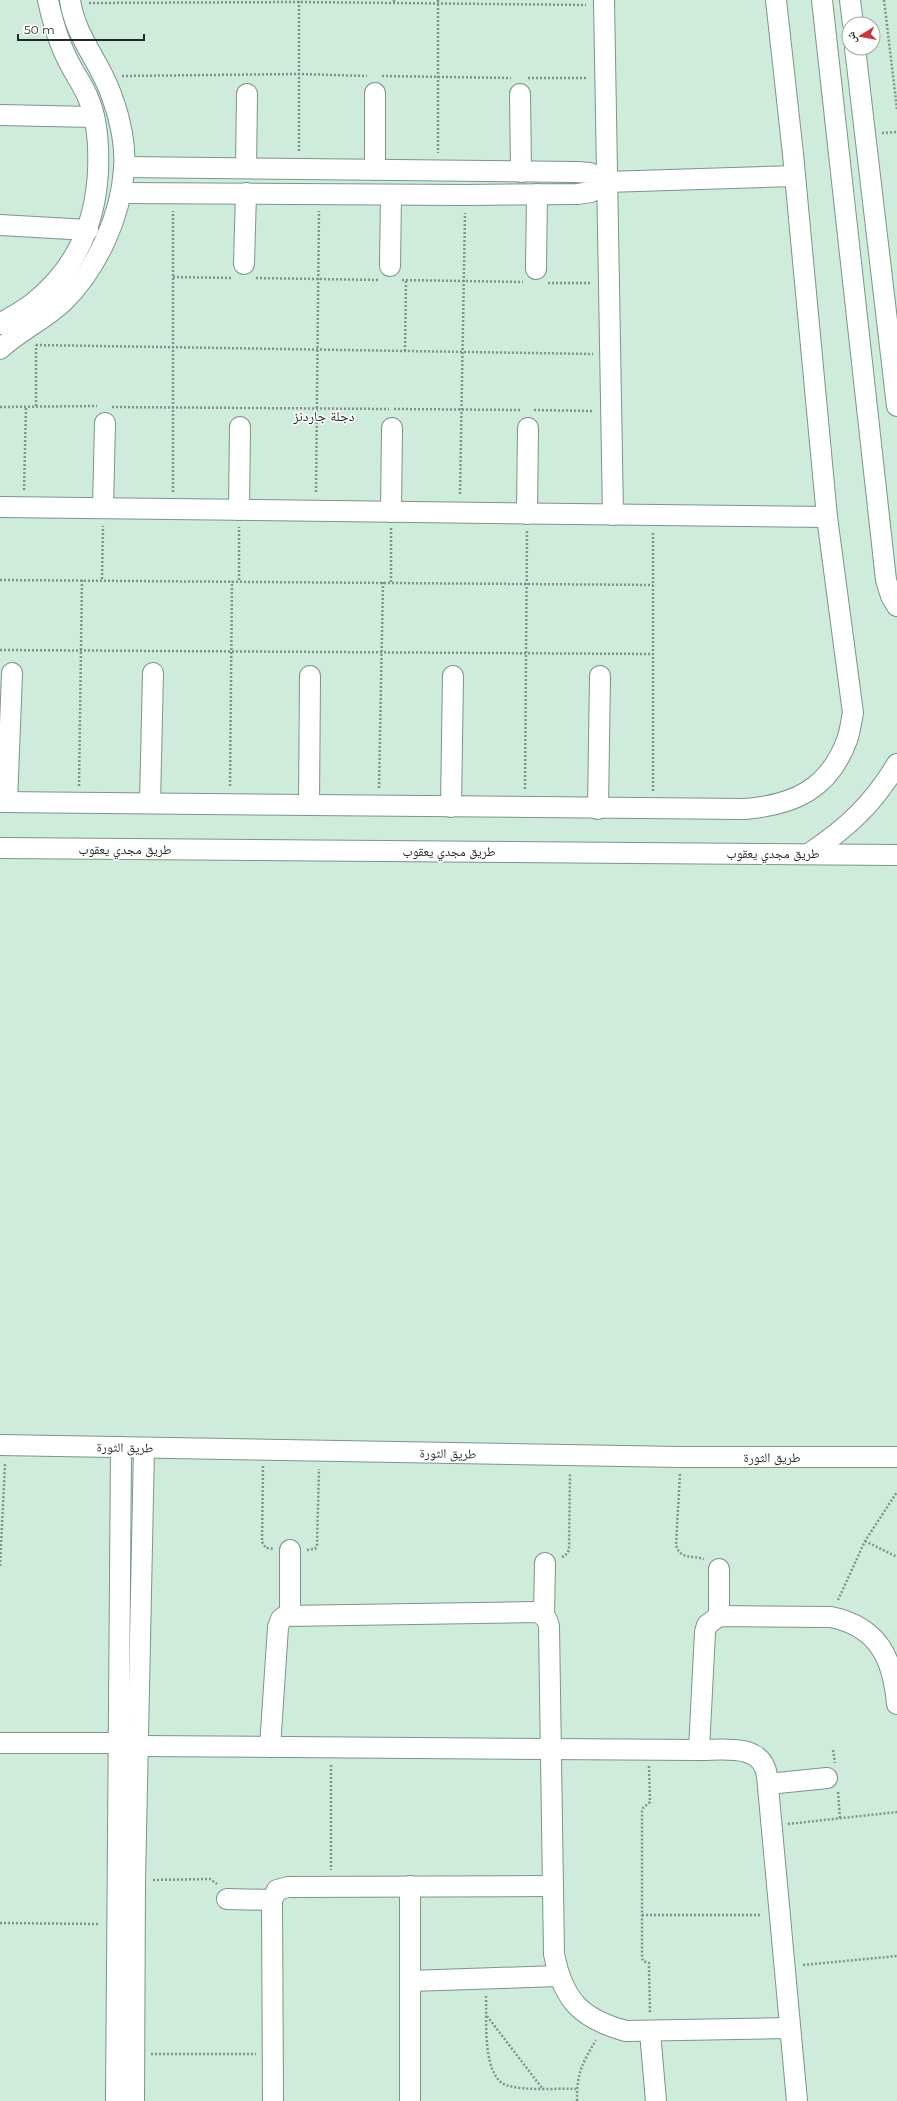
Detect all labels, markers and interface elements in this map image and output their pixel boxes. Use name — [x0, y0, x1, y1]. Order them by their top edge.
scale bar — [18, 16, 144, 42]
north arrow — [841, 16, 881, 56]
text: 50 m — [24, 22, 55, 37]
text: ش — [843, 30, 860, 45]
district label: دجلة جاردنز — [292, 407, 355, 425]
street label: طريق مجدي يعقوب — [78, 841, 172, 860]
street label: طريق مجدي يعقوب — [402, 843, 496, 862]
street label: طريق مجدي يعقوب — [726, 845, 820, 864]
street label: طريق الثورة — [96, 1439, 154, 1456]
street label: طريق الثورة — [419, 1445, 477, 1462]
street label: طريق الثورة — [744, 1449, 800, 1466]

